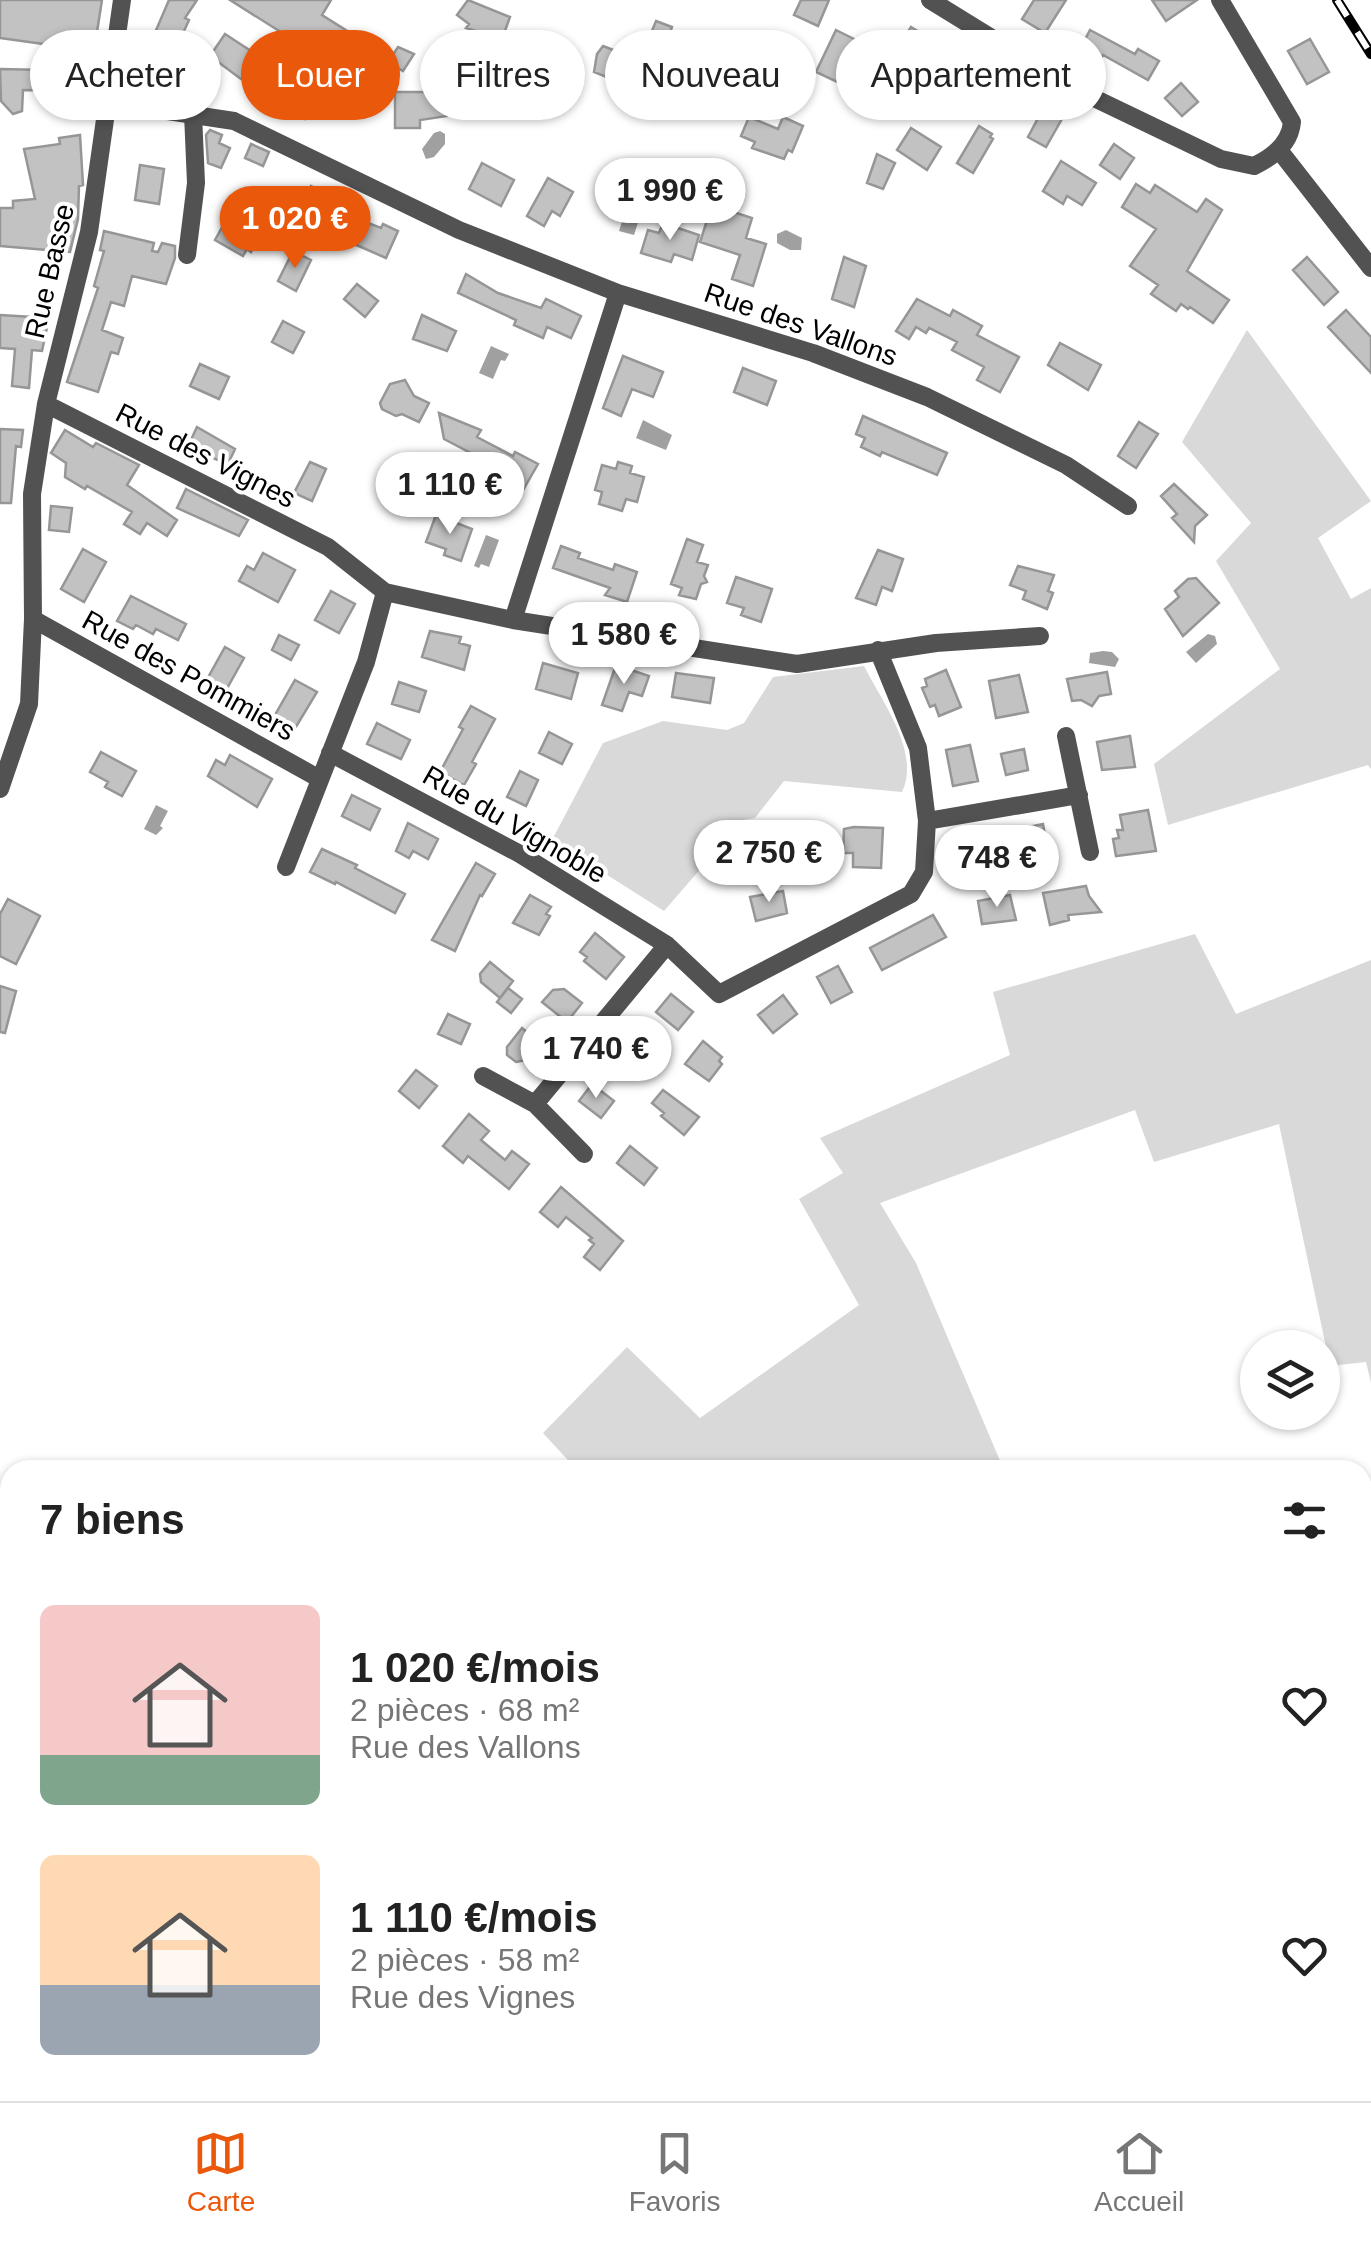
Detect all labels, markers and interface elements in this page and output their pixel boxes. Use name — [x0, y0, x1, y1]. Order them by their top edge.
chip: Acheter — [30, 30, 221, 120]
chip: Louer — [241, 30, 400, 120]
chip: Filtres — [420, 30, 585, 120]
chip: Nouveau — [605, 30, 816, 120]
chip: Appartement — [836, 30, 1106, 120]
pin: 1 990 € — [578, 158, 762, 243]
text: 1 990 € — [617, 172, 723, 208]
pin: 1 020 € — [203, 186, 387, 271]
text: 1 020 € — [242, 200, 348, 236]
street label: Rue Basse — [19, 201, 80, 341]
street label: Rue des Vallons — [700, 277, 901, 372]
street label: Rue des Vignes — [111, 397, 301, 514]
pin: 1 110 € — [358, 452, 542, 537]
text: 1 110 € — [398, 466, 503, 502]
pin: 1 580 € — [532, 602, 716, 687]
street label: Rue des Pommiers — [77, 604, 300, 747]
text: 1 580 € — [571, 616, 677, 652]
street label: Rue du Vignoble — [418, 759, 612, 889]
pin: 2 750 € — [677, 820, 861, 905]
pin: 748 € — [927, 825, 1067, 910]
text: 2 750 € — [716, 834, 822, 870]
text: 748 € — [957, 839, 1037, 875]
pin: 1 740 € — [504, 1016, 688, 1101]
text: 1 740 € — [543, 1030, 649, 1066]
map controls — [1240, 1330, 1340, 1430]
button: layers — [1240, 1330, 1340, 1430]
icon: filters — [1277, 1493, 1332, 1548]
text: 7 biens — [40, 1496, 185, 1543]
text: 1 020 €/mois — [350, 1644, 600, 1691]
icon: home — [120, 1645, 240, 1765]
icon: heart — [1277, 1678, 1332, 1733]
text: 2 pièces · 68 m² — [350, 1692, 579, 1728]
text: Rue des Vallons — [350, 1729, 581, 1765]
text: 1 110 €/mois — [350, 1894, 598, 1941]
icon: home — [120, 1895, 240, 2015]
icon: heart — [1277, 1928, 1332, 1983]
text: 2 pièces · 58 m² — [350, 1942, 579, 1978]
text: Rue des Vignes — [350, 1979, 575, 2015]
tab: Carte — [187, 2126, 255, 2218]
tab: Favoris — [629, 2126, 720, 2218]
tab: Accueil — [1094, 2126, 1184, 2218]

